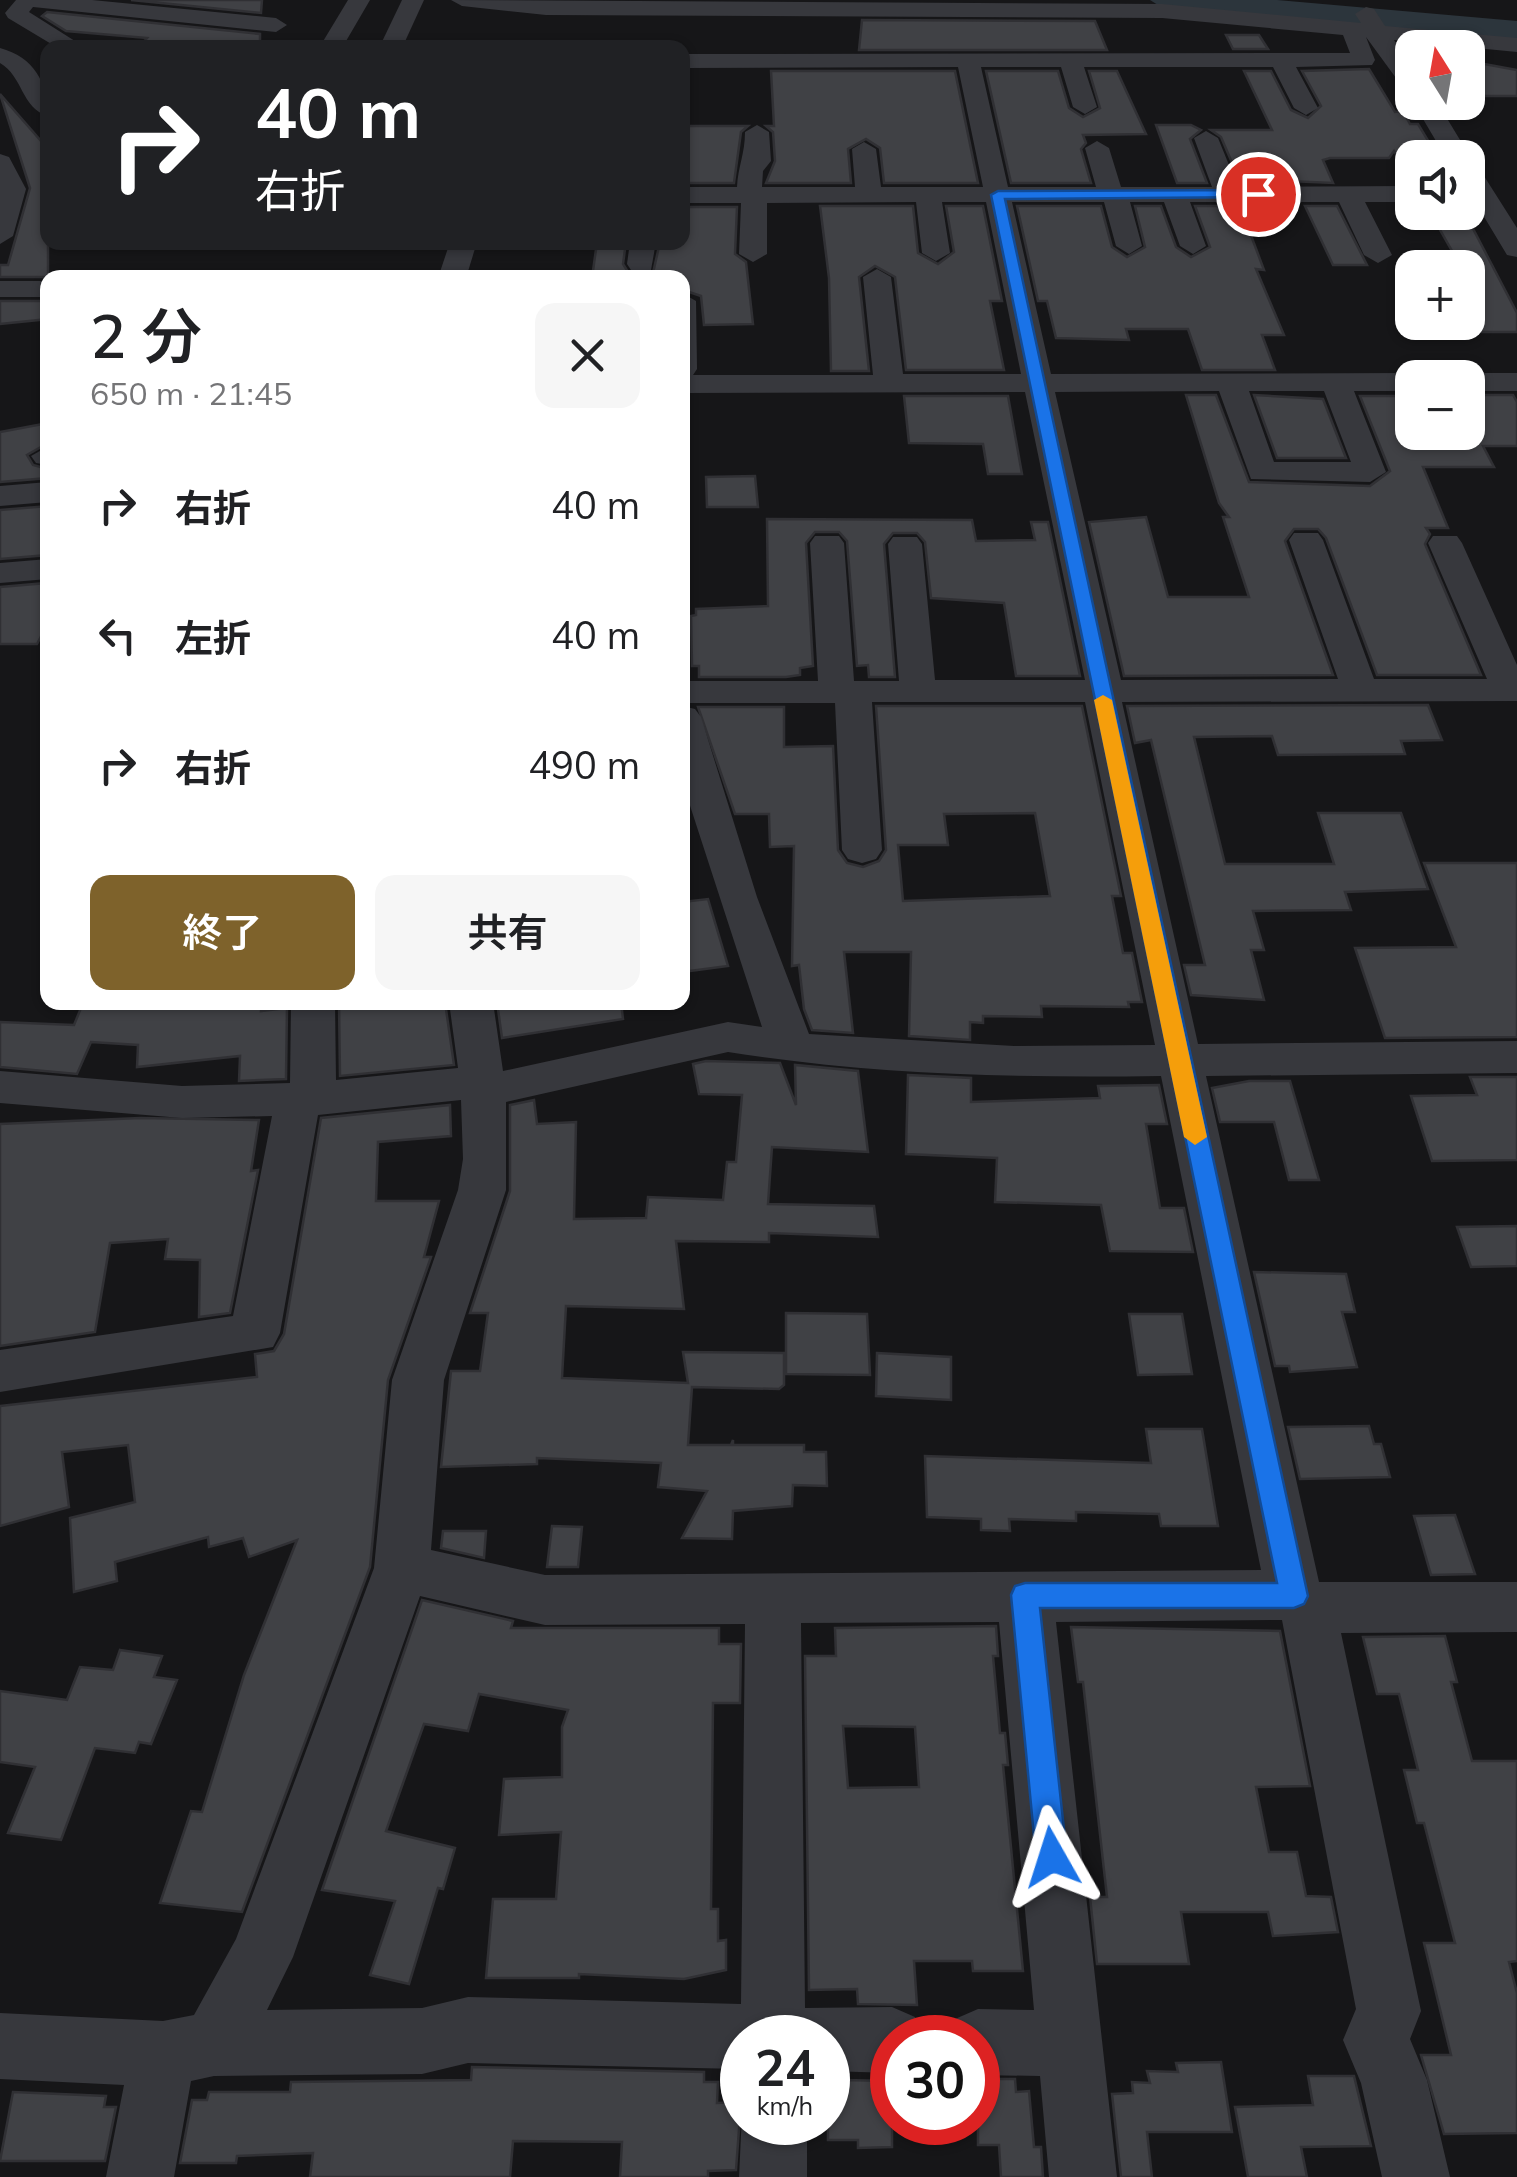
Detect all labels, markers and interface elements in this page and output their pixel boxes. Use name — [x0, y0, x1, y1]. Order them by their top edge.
north arrow — [1395, 30, 1485, 120]
map controls — [1395, 30, 1485, 450]
text: 40 m — [255, 68, 421, 156]
icon: right — [90, 80, 220, 210]
button: sound — [1395, 140, 1485, 230]
pin — [1216, 152, 1301, 237]
text: 右折 — [255, 162, 345, 218]
icon: arrive — [1231, 167, 1286, 222]
button: + — [1395, 250, 1485, 340]
text: 2 分 — [90, 298, 202, 373]
button: close — [535, 303, 640, 408]
button: − — [1395, 360, 1485, 450]
text: 650 m · 21:45 — [90, 373, 292, 413]
icon: right — [90, 478, 145, 533]
text: 40 m — [551, 481, 640, 529]
text: 右折 — [175, 484, 251, 532]
icon: left — [90, 608, 145, 663]
text: 40 m — [551, 611, 640, 659]
text: 左折 — [175, 614, 251, 662]
icon: right — [90, 738, 145, 793]
text: 490 m — [528, 741, 640, 789]
text: 右折 — [175, 744, 251, 792]
button: 終了 — [90, 875, 355, 990]
button: 共有 — [375, 875, 640, 990]
position arrow — [1000, 1805, 1104, 1909]
speed limit sign: 30 — [870, 2015, 1000, 2145]
text: 24 — [755, 2036, 815, 2099]
text: km/h — [757, 2090, 813, 2121]

